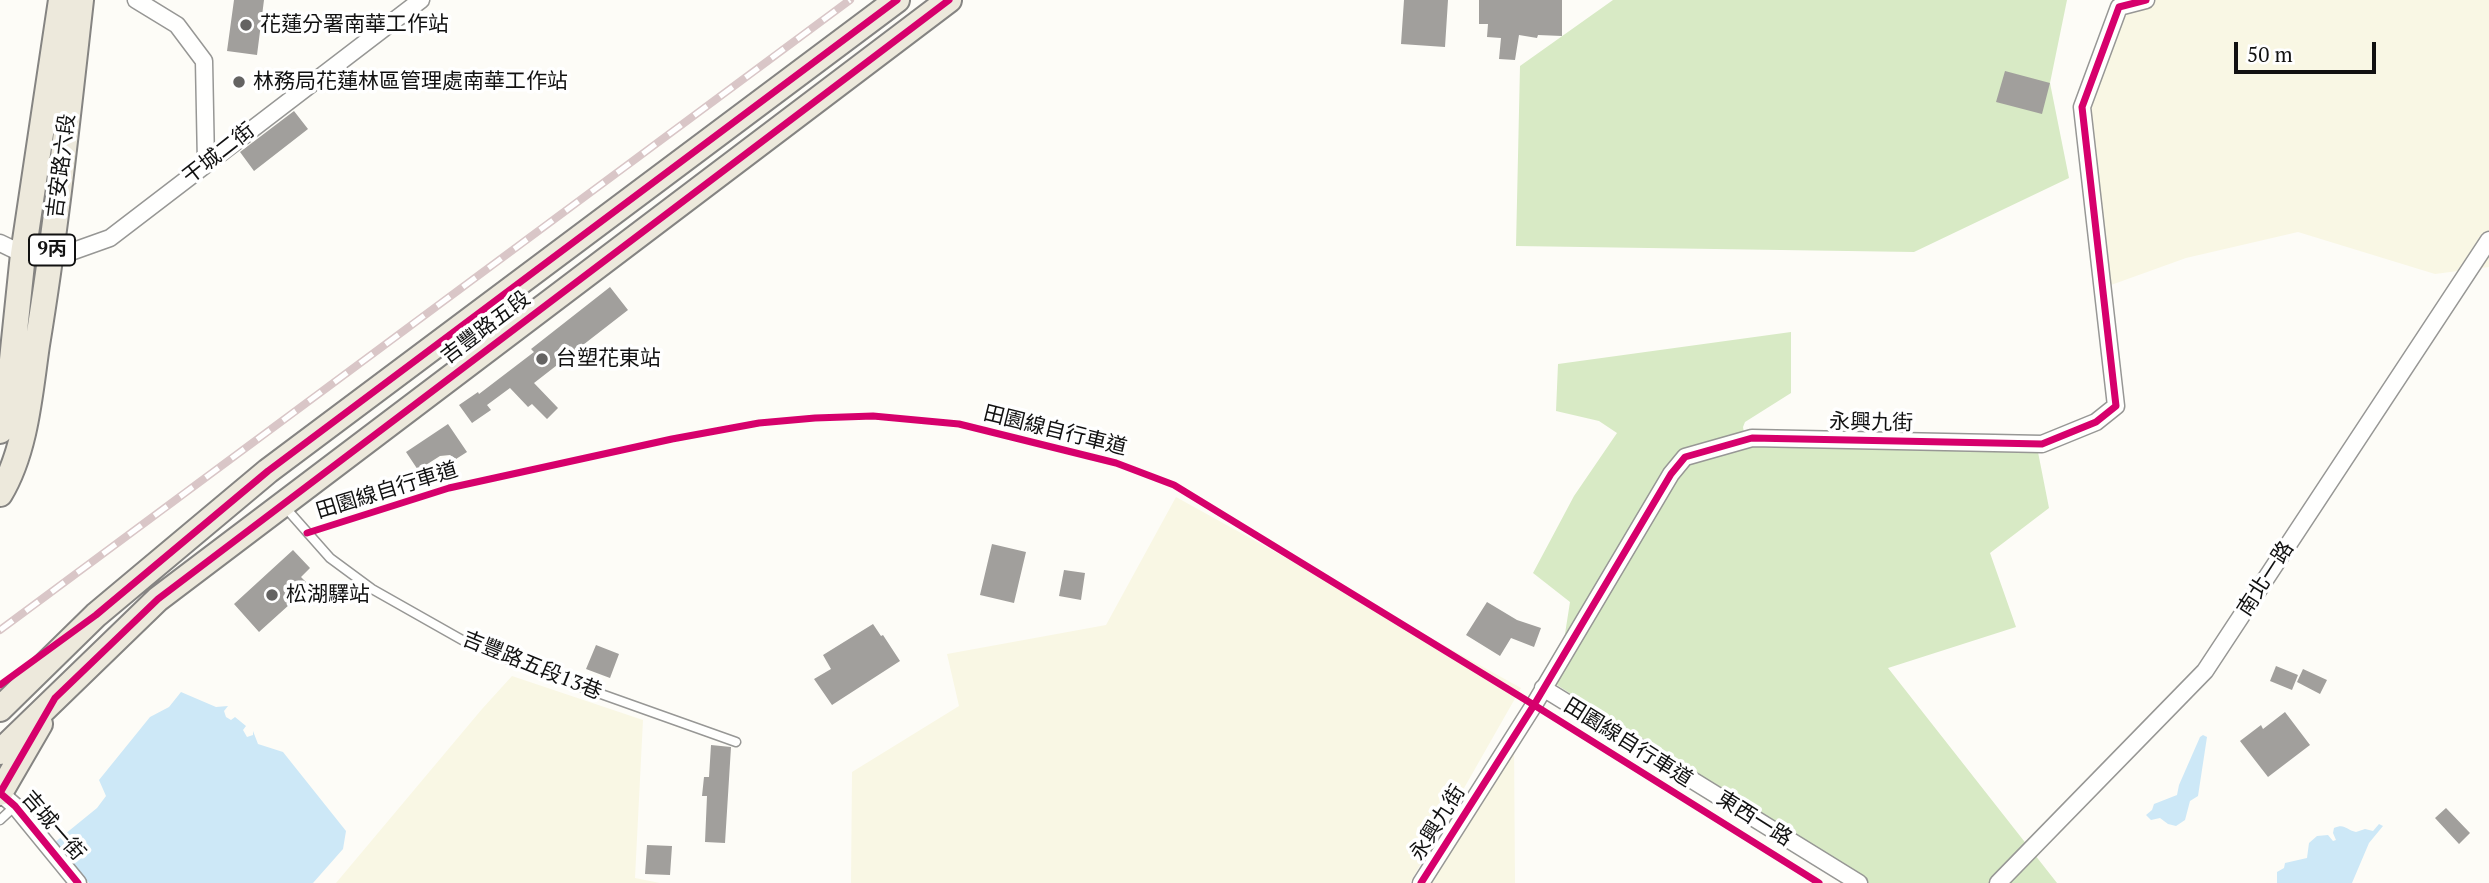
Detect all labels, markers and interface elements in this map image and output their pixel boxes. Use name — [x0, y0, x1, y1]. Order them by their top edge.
place label: 花蓮分署南華工作站 — [260, 12, 449, 38]
marker: 花蓮分署南華工作站 — [238, 17, 254, 33]
scale bar — [2237, 28, 2379, 72]
text: 50 m — [2247, 40, 2293, 68]
place label: 林務局花蓮林區管理處南華工作站 — [253, 69, 568, 95]
marker: 林務局花蓮林區管理處南華工作站 — [231, 74, 247, 90]
street label: 吉安路六段 — [43, 112, 81, 220]
street label: 干城二街 — [178, 118, 260, 190]
road number: 9丙 — [29, 234, 75, 266]
street label: 吉豐路五段 — [436, 286, 536, 370]
place label: 台塑花東站 — [556, 346, 661, 372]
marker: 台塑花東站 — [534, 351, 550, 367]
street label: 田園線自行車道 — [981, 401, 1129, 461]
street label: 永興九街 — [1829, 410, 1913, 436]
street label: 田園線自行車道 — [313, 457, 461, 525]
street label: 南北一路 — [2233, 537, 2299, 621]
place label: 松湖驛站 — [286, 582, 370, 608]
marker: 松湖驛站 — [264, 587, 280, 603]
street label: 吉豐路五段13巷 — [458, 627, 606, 705]
street label: 田園線自行車道 — [1559, 693, 1697, 793]
street label: 永興九街 — [1405, 781, 1471, 865]
street label: 吉城一街 — [16, 786, 90, 866]
street label: 東西一路 — [1712, 786, 1796, 852]

